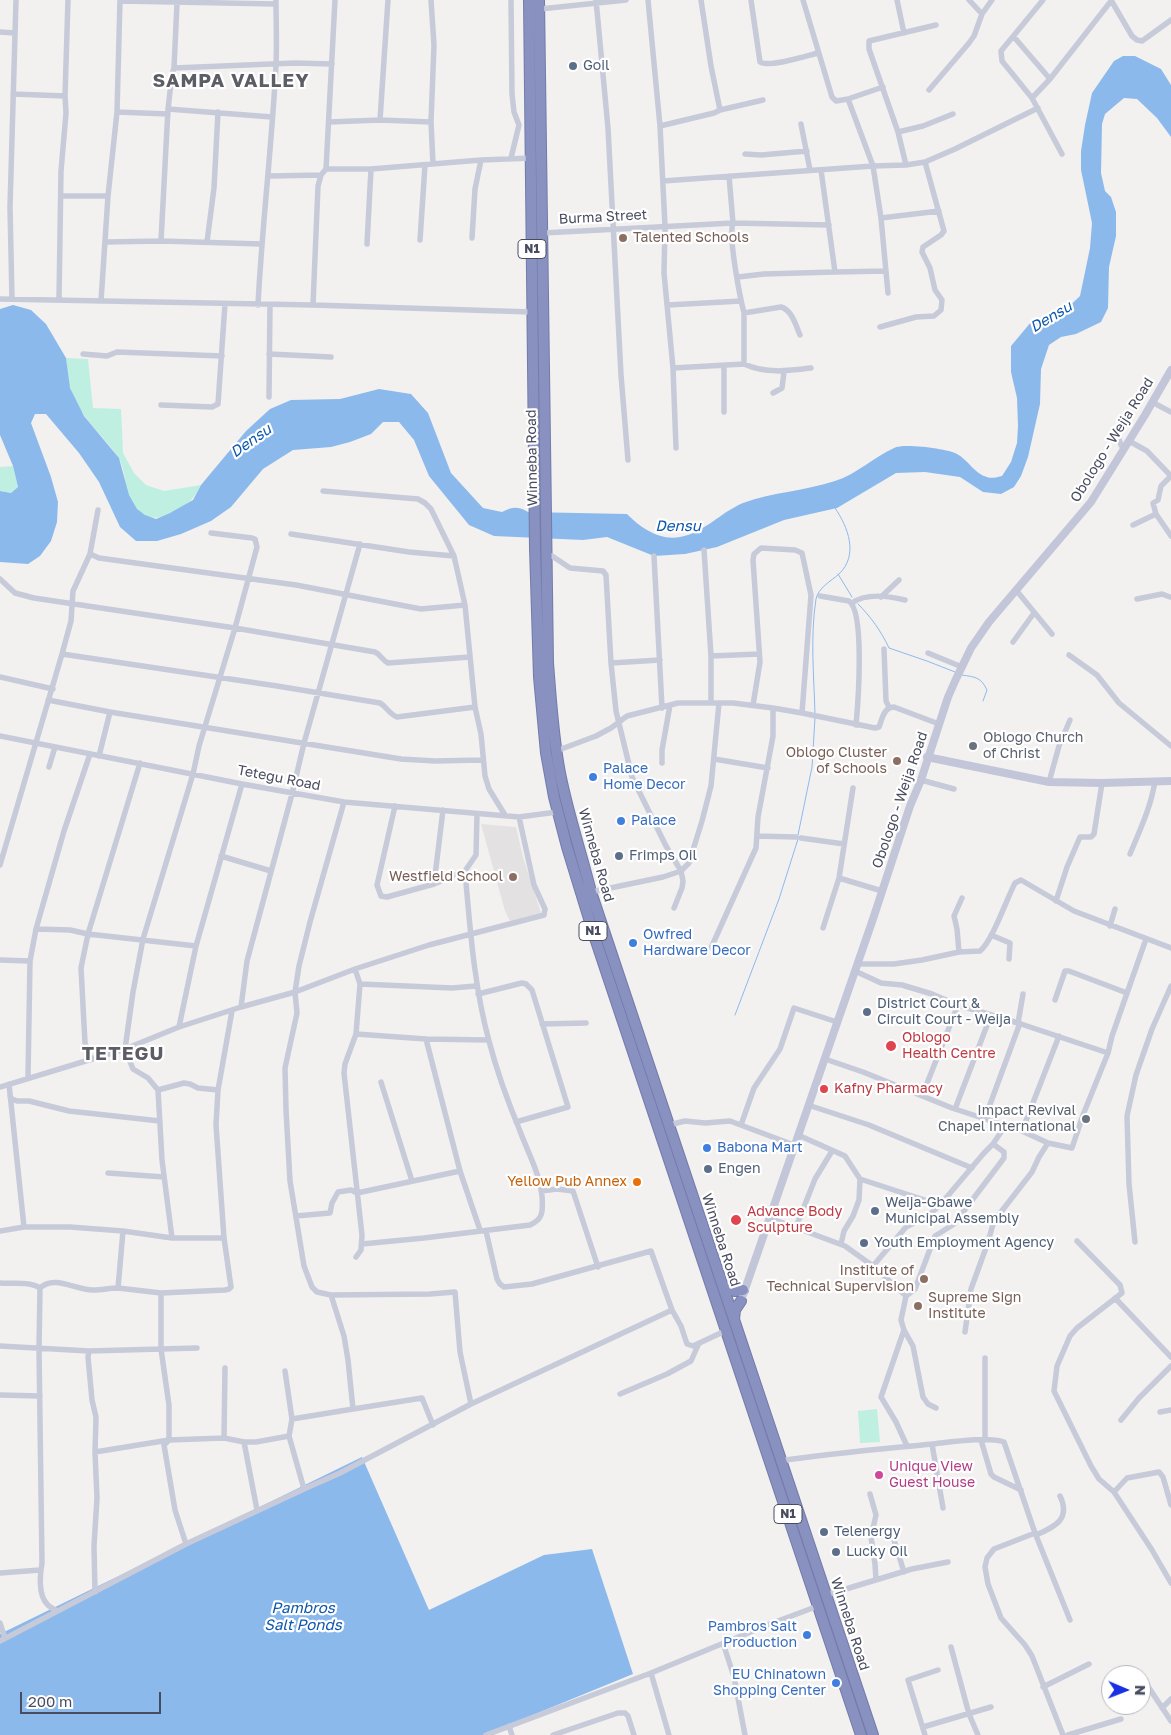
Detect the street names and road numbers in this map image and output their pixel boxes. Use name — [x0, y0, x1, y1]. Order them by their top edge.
street label: Burma Street — [558, 206, 648, 228]
road number: N1 — [518, 240, 546, 258]
street label: Obologo - Weija Road — [1067, 375, 1157, 505]
street label: Winneba Road — [523, 409, 541, 507]
street label: Obologo - Weija Road — [869, 729, 931, 871]
street label: Tetegu Road — [236, 762, 322, 794]
street label: Winneba Road — [575, 806, 617, 904]
road number: N1 — [579, 921, 607, 940]
street label: Winneba Road — [698, 1191, 744, 1289]
road number: N1 — [774, 1505, 802, 1524]
street label: Winneba Road — [827, 1575, 873, 1673]

